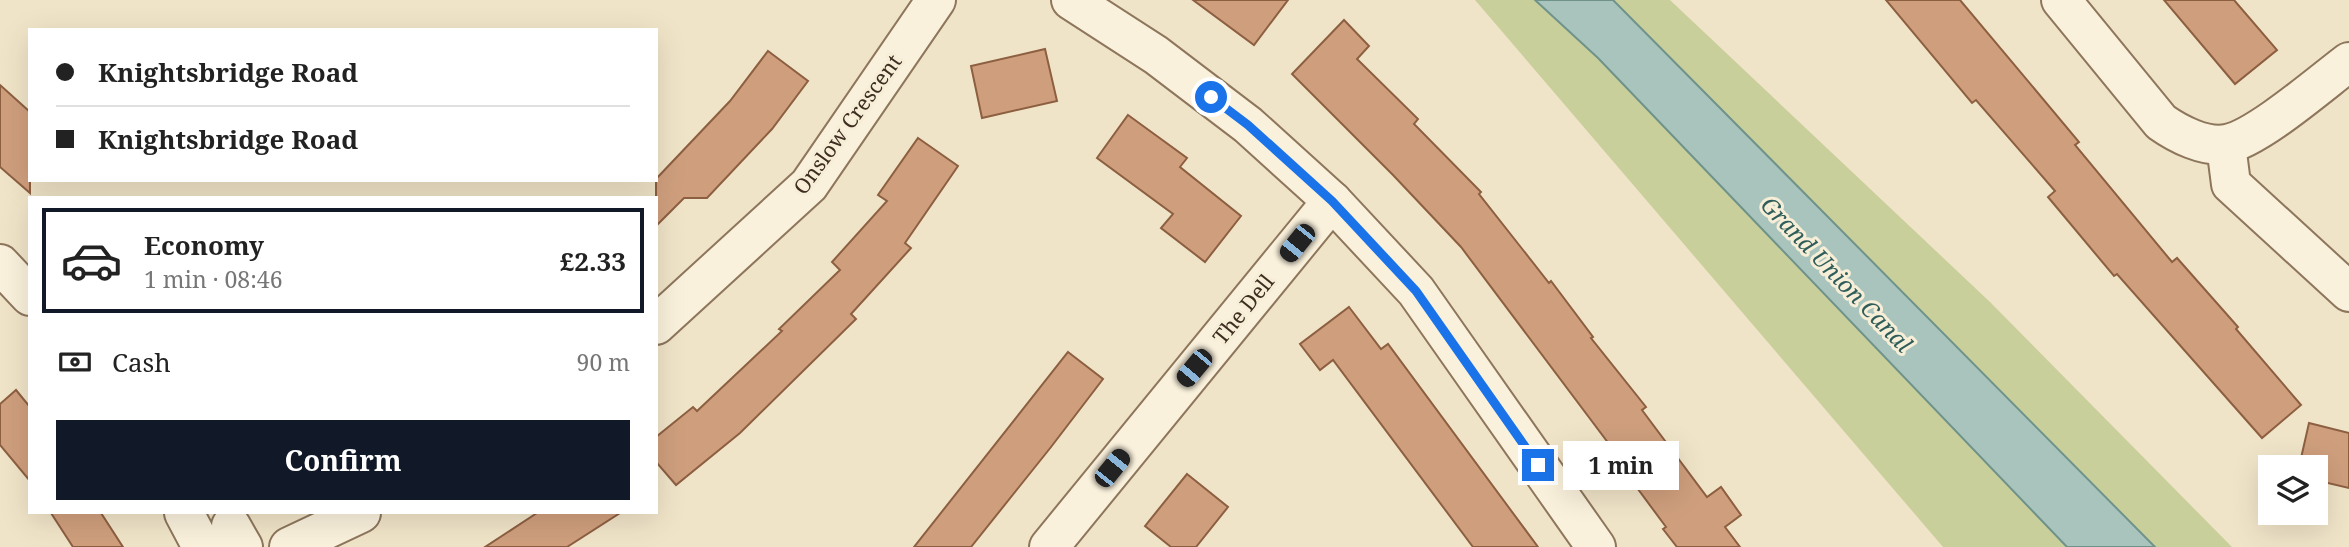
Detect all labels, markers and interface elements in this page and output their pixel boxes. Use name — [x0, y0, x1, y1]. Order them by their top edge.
street label: Onslow Crescent — [787, 48, 907, 200]
text: Knightsbridge Road — [98, 54, 358, 90]
route start — [1195, 81, 1227, 113]
text: Knightsbridge Road — [98, 121, 358, 157]
water label: Grand Union Canal — [1754, 189, 1920, 359]
car — [1276, 220, 1319, 266]
text: Economy — [144, 227, 264, 263]
icon: car — [60, 229, 123, 292]
text: £2.33 — [560, 243, 626, 279]
text: 1 min · 08:46 — [144, 263, 282, 295]
street label: The Dell — [1206, 268, 1280, 350]
icon: cash — [56, 343, 94, 381]
text: Cash — [112, 344, 171, 380]
car — [1173, 345, 1216, 391]
text: 90 m — [577, 346, 630, 378]
button: Confirm — [56, 420, 630, 500]
callout: 1 min — [1562, 440, 1678, 490]
car — [1091, 445, 1134, 491]
route end — [1522, 449, 1554, 481]
text: 1 min — [1588, 449, 1654, 481]
map controls — [2258, 455, 2328, 525]
button: layers — [2258, 455, 2328, 525]

